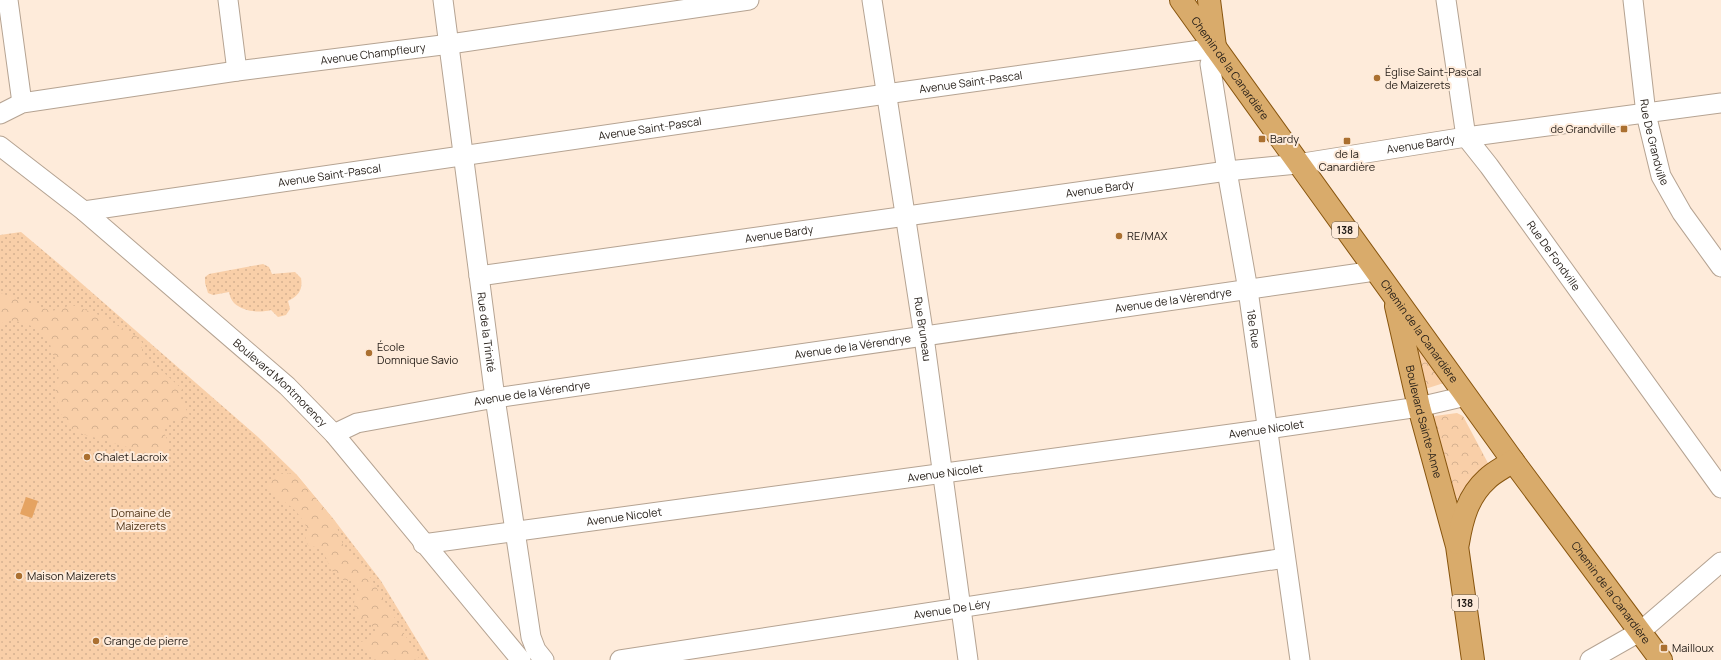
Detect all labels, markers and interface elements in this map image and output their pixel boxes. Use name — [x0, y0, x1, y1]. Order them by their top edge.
street label: Chemin de la Canardière — [1188, 13, 1273, 123]
street label: Avenue Champfleury — [319, 39, 427, 67]
place label: Église Saint-Pascal de Maizerets — [1385, 64, 1481, 92]
street label: Avenue Saint-Pascal — [918, 67, 1023, 96]
marker: Église Saint-Pascal de Maizerets — [1372, 73, 1382, 83]
street label: Rue De Grandville — [1637, 98, 1673, 188]
street label: Avenue Saint-Pascal — [597, 113, 702, 143]
place label: de Grandville — [1551, 121, 1617, 136]
marker: de Grandville — [1619, 124, 1629, 134]
place label: Bardy — [1270, 131, 1299, 146]
street label: Avenue Bardy — [1385, 131, 1456, 157]
marker: Bardy — [1257, 134, 1267, 144]
marker: de la Canardière — [1342, 136, 1352, 146]
place label: de la Canardière — [1319, 146, 1376, 174]
street label: Avenue Saint-Pascal — [277, 160, 382, 190]
street label: Avenue Bardy — [1065, 176, 1135, 201]
street label: Rue De Fondville — [1524, 217, 1585, 294]
street label: Avenue Bardy — [744, 221, 814, 246]
road number: 138 — [1332, 222, 1358, 238]
place label: RE/MAX — [1127, 228, 1168, 243]
marker: RE/MAX — [1114, 231, 1124, 241]
street label: Chemin de la Canardière — [1378, 276, 1462, 386]
street label: Avenue de la Vérendrye — [1114, 284, 1233, 315]
street label: Rue de la Trinité — [474, 291, 500, 374]
street label: Rue Bruneau — [911, 296, 935, 362]
street label: 18e Rue — [1244, 308, 1264, 350]
street label: Avenue de la Vérendrye — [793, 330, 912, 362]
street label: Boulevard Montmorency — [230, 335, 331, 430]
place label: École Domnique Savio — [377, 339, 459, 367]
marker: École Domnique Savio — [364, 348, 374, 358]
street label: Boulevard Sainte-Anne — [1403, 364, 1446, 480]
street label: Avenue de la Vérendrye — [472, 376, 592, 409]
street label: Avenue Nicolet — [1228, 416, 1305, 441]
place label: Chalet Lacroix — [95, 449, 168, 464]
marker: Chalet Lacroix — [82, 452, 92, 462]
street label: Avenue Nicolet — [907, 460, 984, 485]
street label: Avenue Nicolet — [585, 504, 663, 529]
park label: Domaine de Maizerets — [111, 505, 172, 533]
street label: Chemin de la Canardière — [1568, 538, 1655, 647]
place label: Maison Maizerets — [27, 568, 116, 583]
marker: Maison Maizerets — [14, 571, 24, 581]
street label: Avenue De Léry — [912, 595, 992, 622]
road number: 138 — [1452, 595, 1478, 611]
place label: Grange de pierre — [104, 633, 189, 648]
marker: Grange de pierre — [91, 636, 101, 646]
place label: Mailloux — [1672, 640, 1714, 655]
marker: Mailloux — [1659, 643, 1669, 653]

